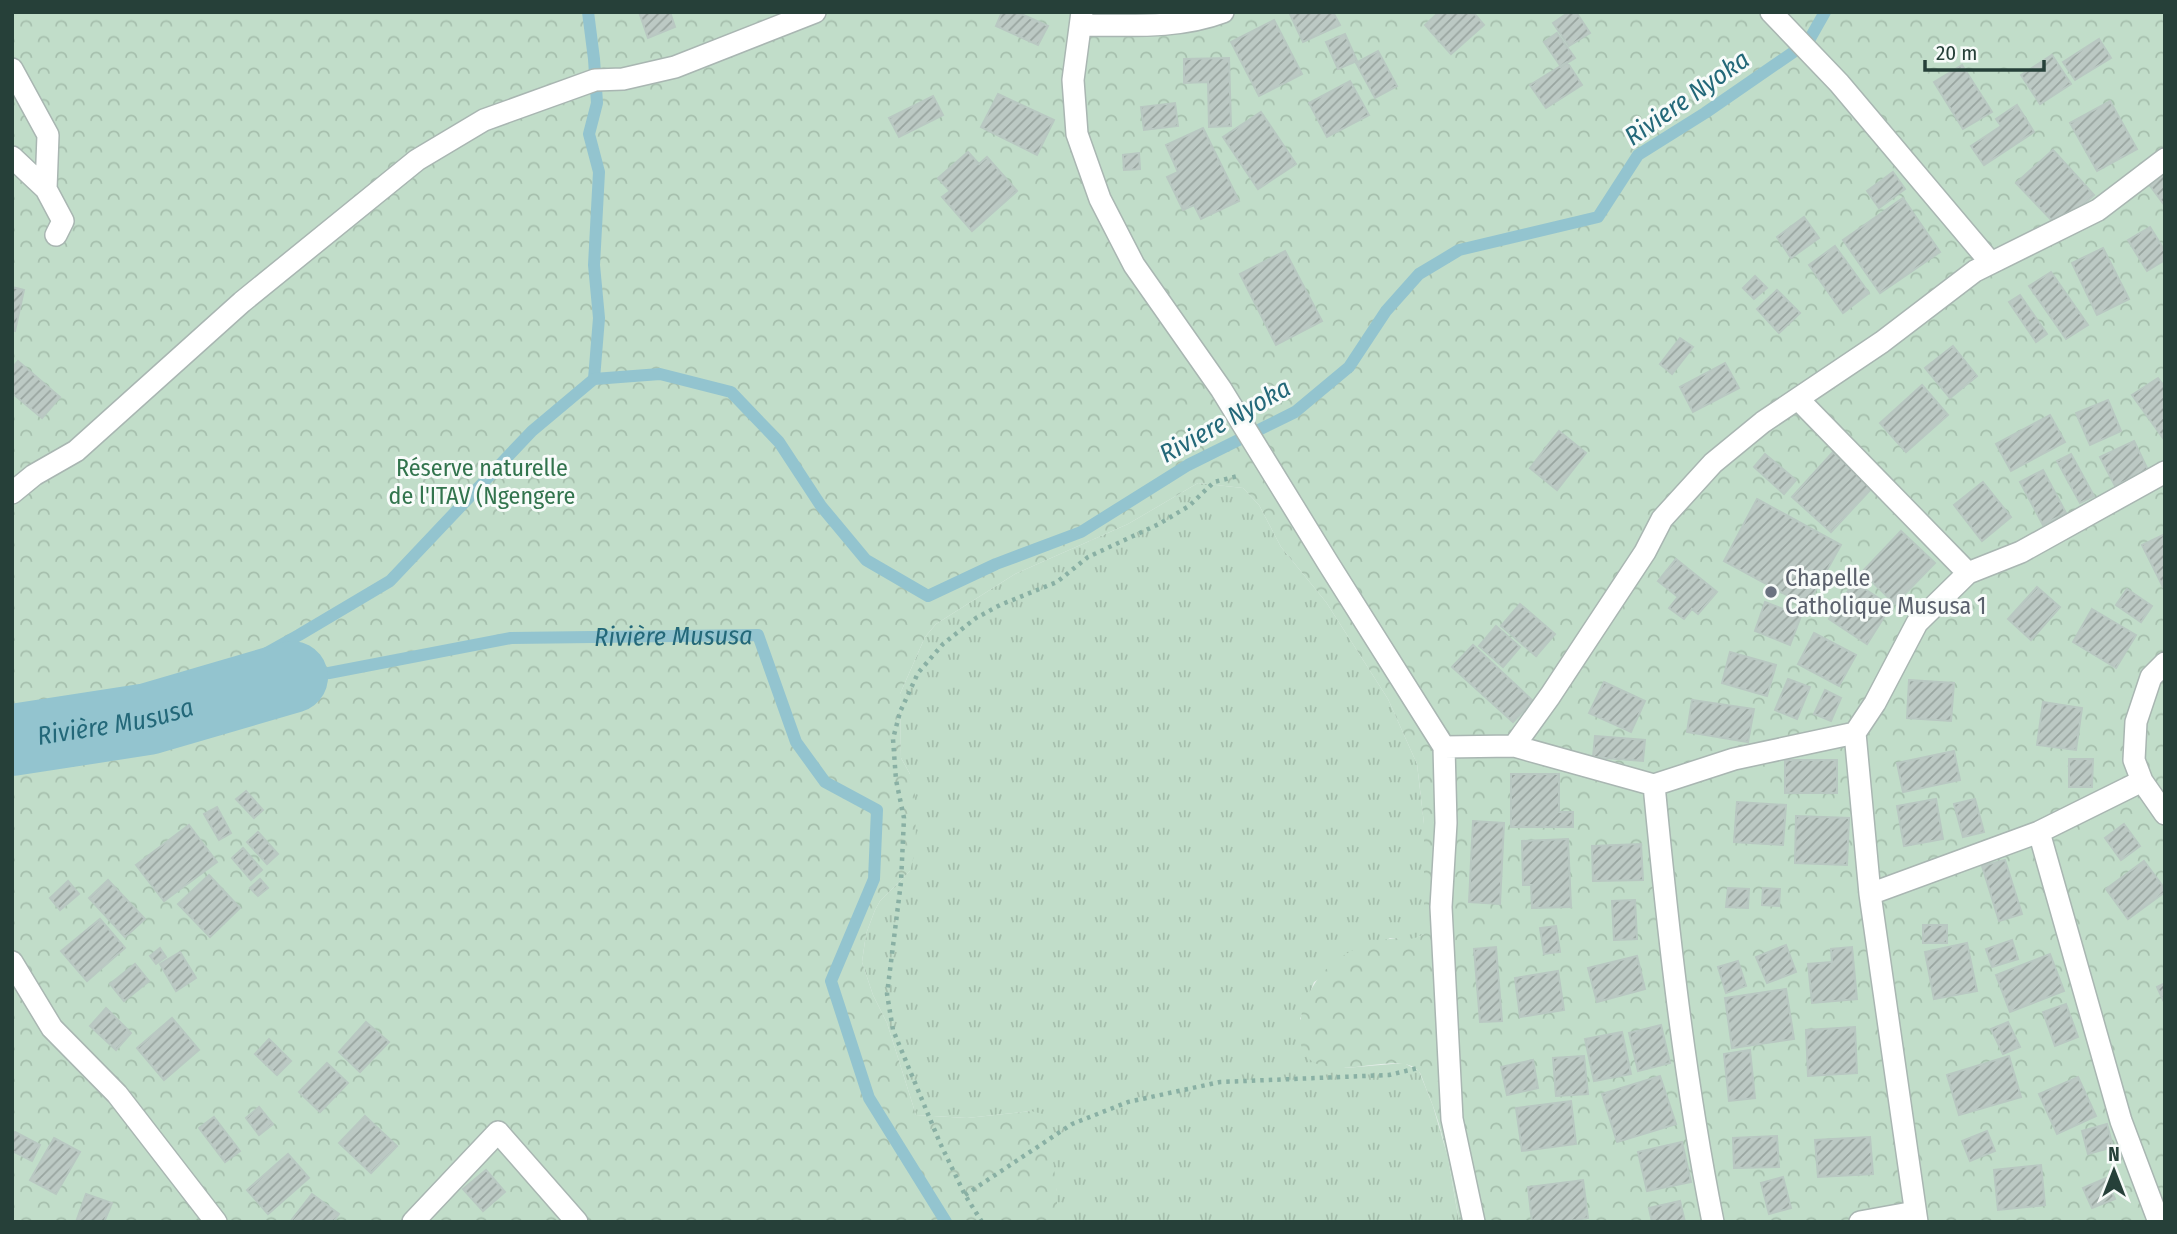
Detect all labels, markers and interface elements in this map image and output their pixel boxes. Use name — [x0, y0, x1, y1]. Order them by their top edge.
scale bar — [1925, 28, 2044, 72]
text: 20 m — [1936, 40, 1977, 66]
water label: Riviere Nyoka — [1619, 44, 1755, 152]
water label: Riviere Nyoka — [1154, 372, 1296, 470]
park label: Réserve naturelle de l'ITAV (Ngengere — [389, 454, 575, 510]
place label: Chapelle Catholique Mususa 1 — [1785, 564, 1986, 620]
marker: Chapelle Catholique Mususa 1 — [1763, 584, 1779, 600]
water label: Rivière Mususa — [594, 620, 753, 652]
water label: Rivière Mususa — [35, 691, 197, 751]
north arrow — [2079, 1136, 2149, 1206]
text: N — [2108, 1143, 2120, 1166]

